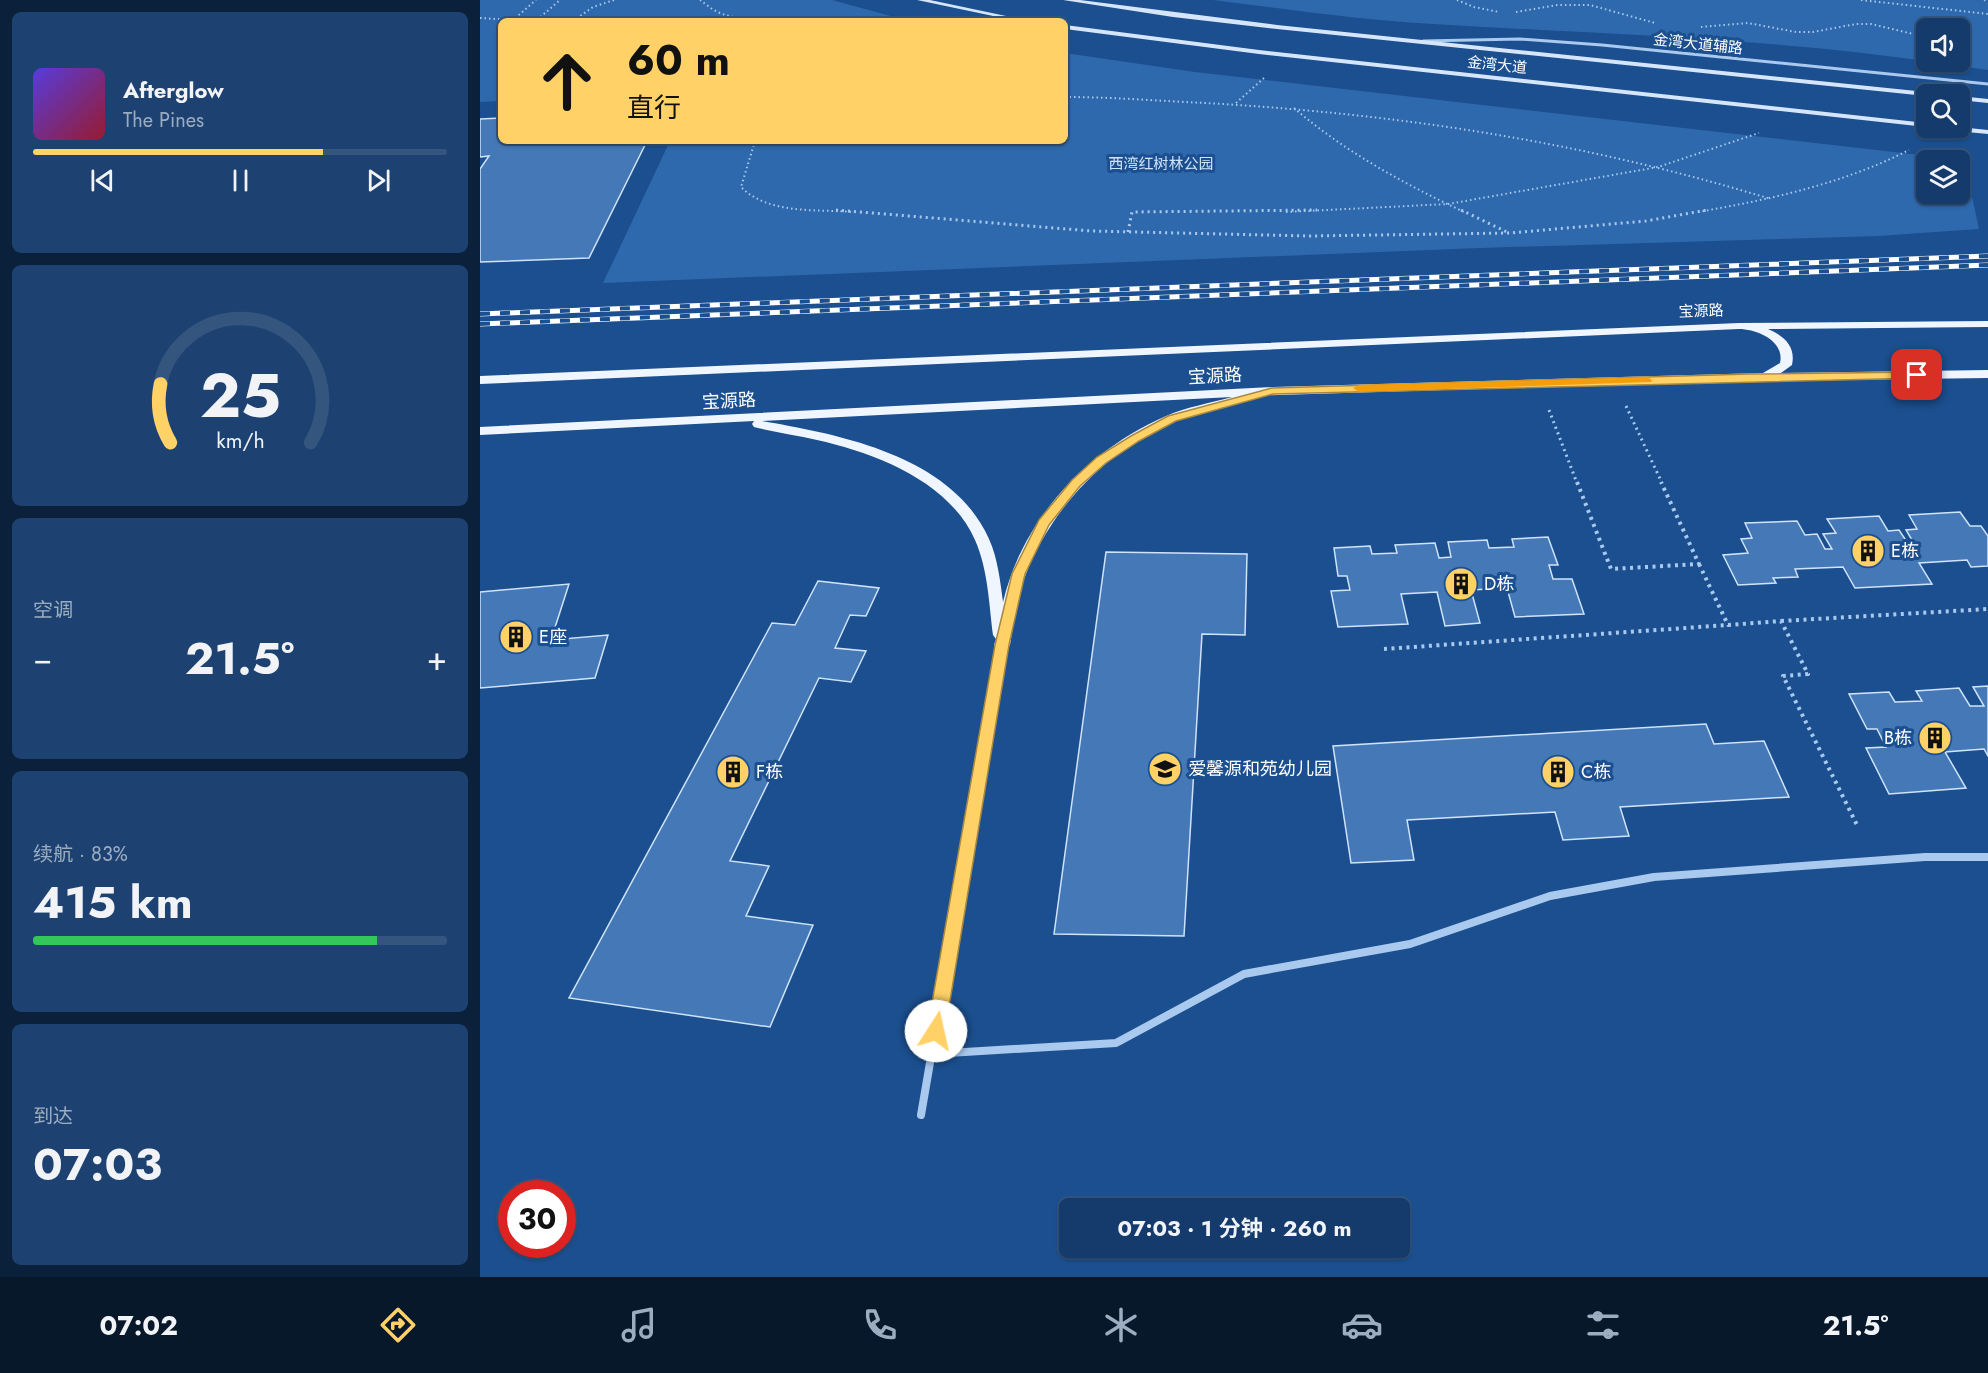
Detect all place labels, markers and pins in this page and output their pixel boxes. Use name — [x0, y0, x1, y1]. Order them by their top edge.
pin — [1891, 349, 1942, 400]
building icon: E栋 — [1850, 533, 1886, 569]
place label: E栋 — [1891, 538, 1919, 564]
building icon: D栋 — [1443, 566, 1479, 602]
place label: D栋 — [1484, 571, 1514, 597]
building icon: E座 — [498, 619, 534, 655]
place label: E座 — [539, 624, 567, 650]
building icon: B栋 — [1917, 720, 1953, 756]
place label: B栋 — [1884, 725, 1912, 751]
school or university icon: 爱馨源和苑幼儿园 — [1147, 751, 1183, 787]
building icon: F栋 — [715, 754, 751, 790]
building icon: C栋 — [1540, 754, 1576, 790]
place label: 爱馨源和苑幼儿园 — [1188, 756, 1332, 782]
place label: F栋 — [756, 759, 783, 785]
place label: C栋 — [1581, 759, 1611, 785]

